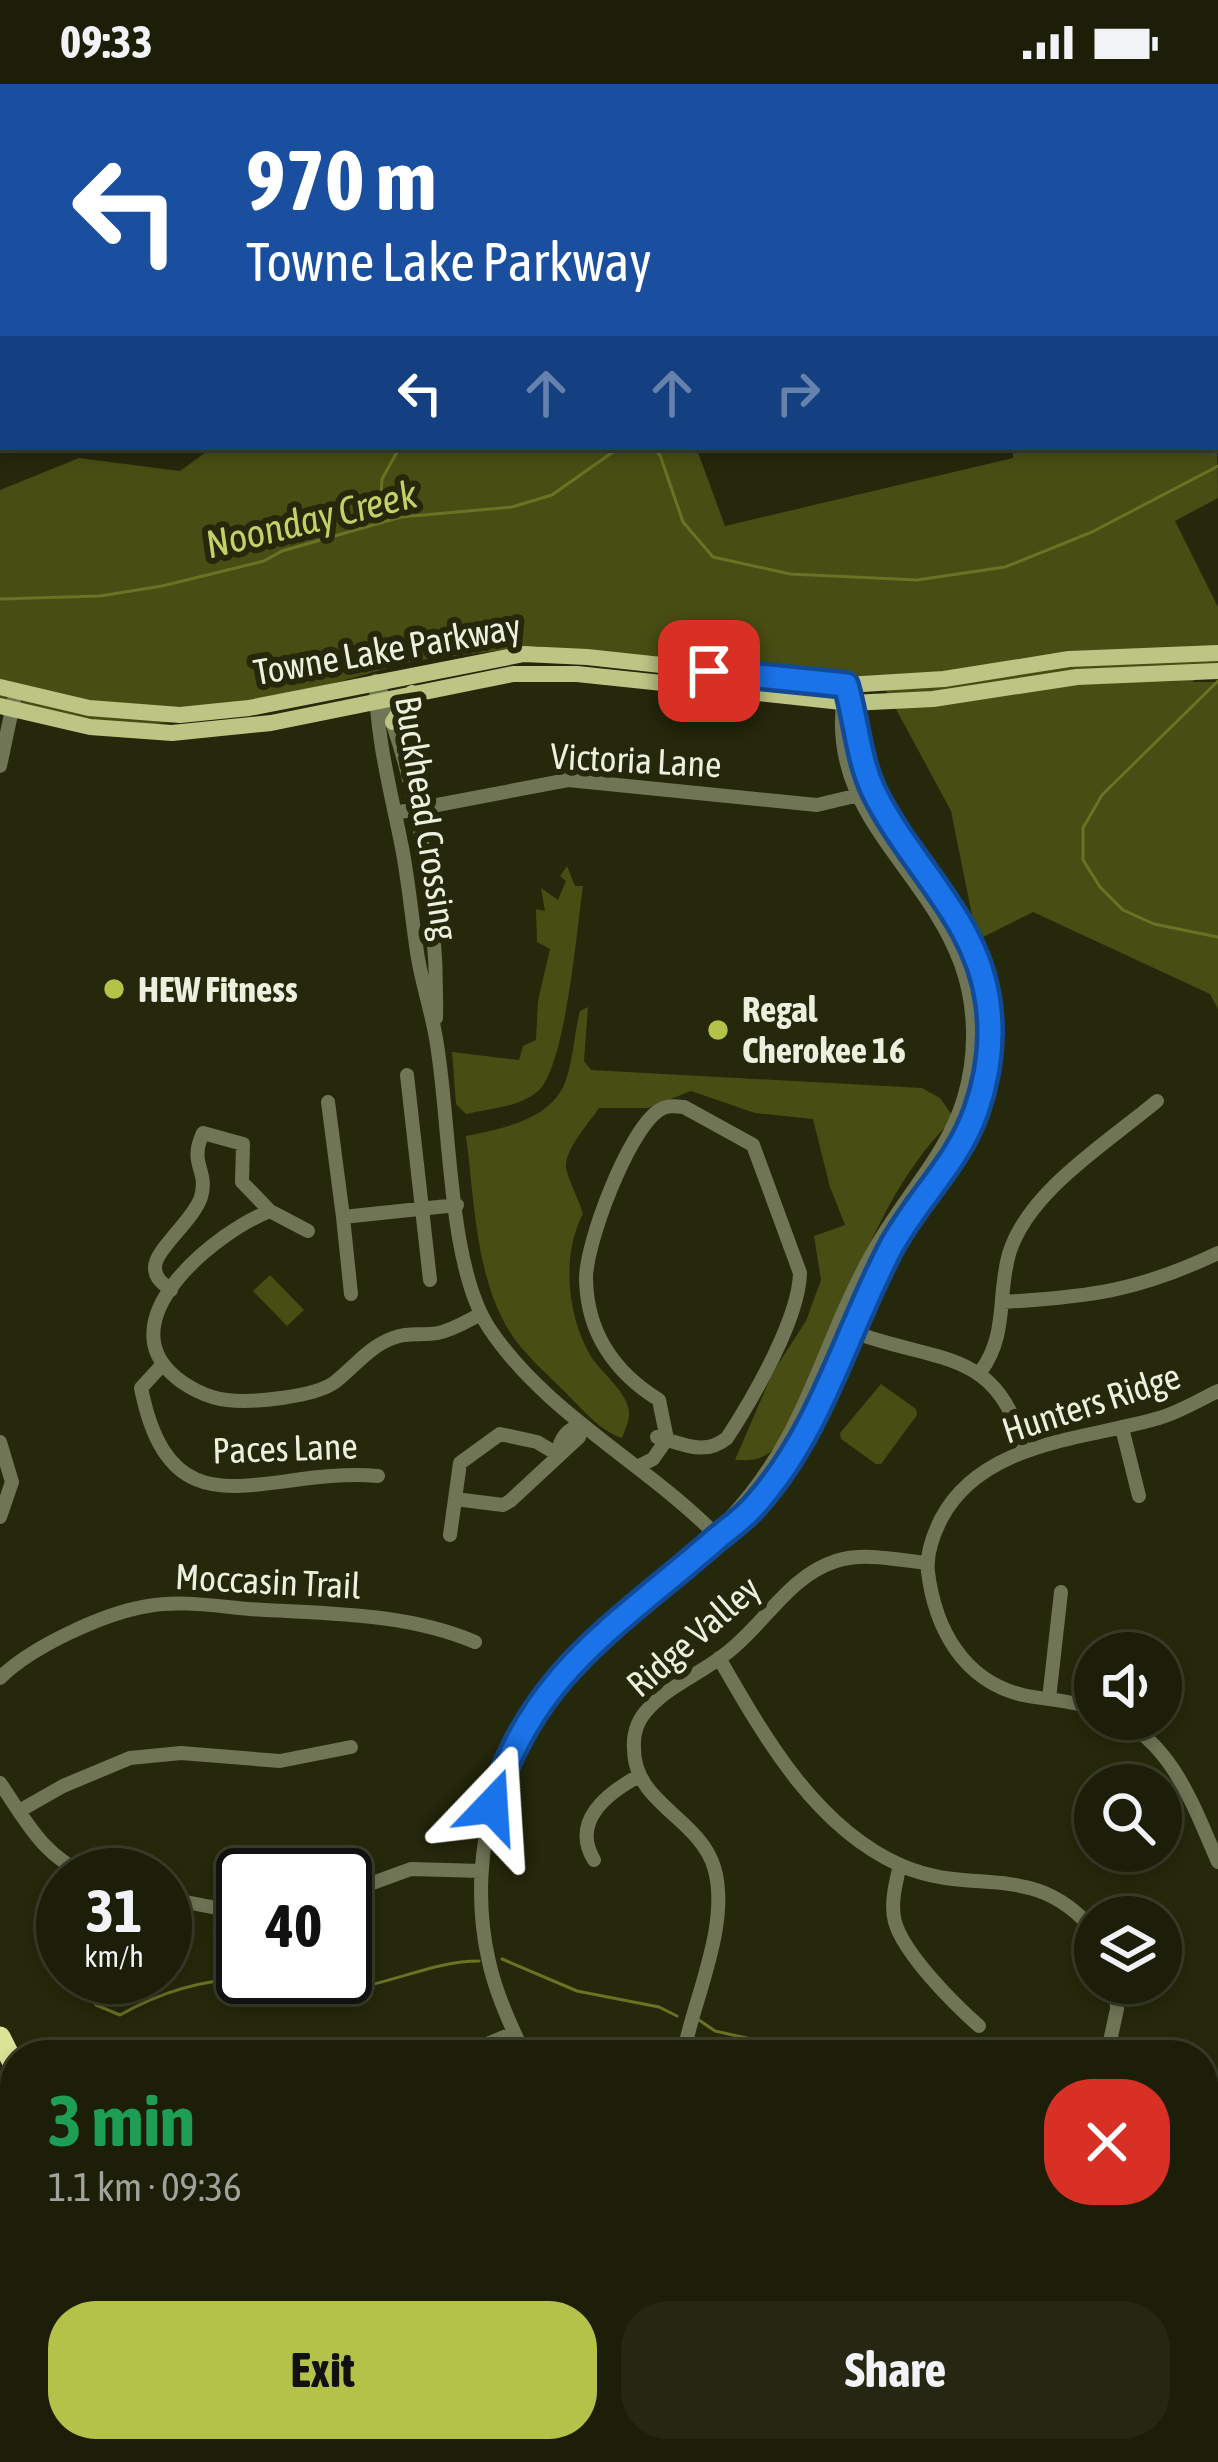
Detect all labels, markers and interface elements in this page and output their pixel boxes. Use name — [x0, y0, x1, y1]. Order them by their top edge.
text: 09:33 — [60, 16, 153, 68]
icon: left — [48, 132, 204, 288]
text: 970 m — [246, 132, 436, 228]
text: Towne Lake Parkway — [246, 231, 652, 292]
icon: left — [387, 360, 453, 426]
icon: ahead — [513, 360, 579, 426]
icon: ahead — [639, 360, 705, 426]
icon: right — [765, 360, 831, 426]
water label: Noonday Creek — [201, 471, 422, 567]
street label: Towne Lake Parkway — [250, 605, 524, 693]
pin — [658, 620, 760, 722]
icon: arrive — [676, 638, 742, 704]
street label: Buckhead Crossing — [387, 693, 467, 944]
street label: Victoria Lane — [549, 735, 723, 785]
place label: HEW Fitness — [138, 968, 298, 1010]
marker: HEW Fitness — [101, 976, 127, 1002]
place label: Regal Cherokee 16 — [742, 988, 906, 1071]
marker: Regal Cherokee 16 — [705, 1017, 731, 1043]
street label: Hunters Ridge — [997, 1354, 1185, 1452]
street label: Paces Lane — [212, 1424, 358, 1472]
street label: Moccasin Trail — [174, 1555, 362, 1607]
street label: Ridge Valley — [618, 1567, 768, 1705]
map controls — [1074, 1632, 1182, 2004]
button: sound — [1074, 1632, 1182, 1740]
position arrow — [429, 1743, 555, 1869]
button: search — [1074, 1764, 1182, 1872]
speed limit sign: 40 — [216, 1848, 372, 2004]
text: 31 — [86, 1876, 142, 1945]
button: layers — [1074, 1896, 1182, 2004]
text: km/h — [84, 1939, 144, 1973]
text: 3 min — [48, 2079, 195, 2161]
button: close — [1044, 2079, 1170, 2205]
text: 1.1 km · 09:36 — [48, 2165, 241, 2209]
button: Exit — [48, 2301, 597, 2439]
button: Share — [621, 2301, 1170, 2439]

